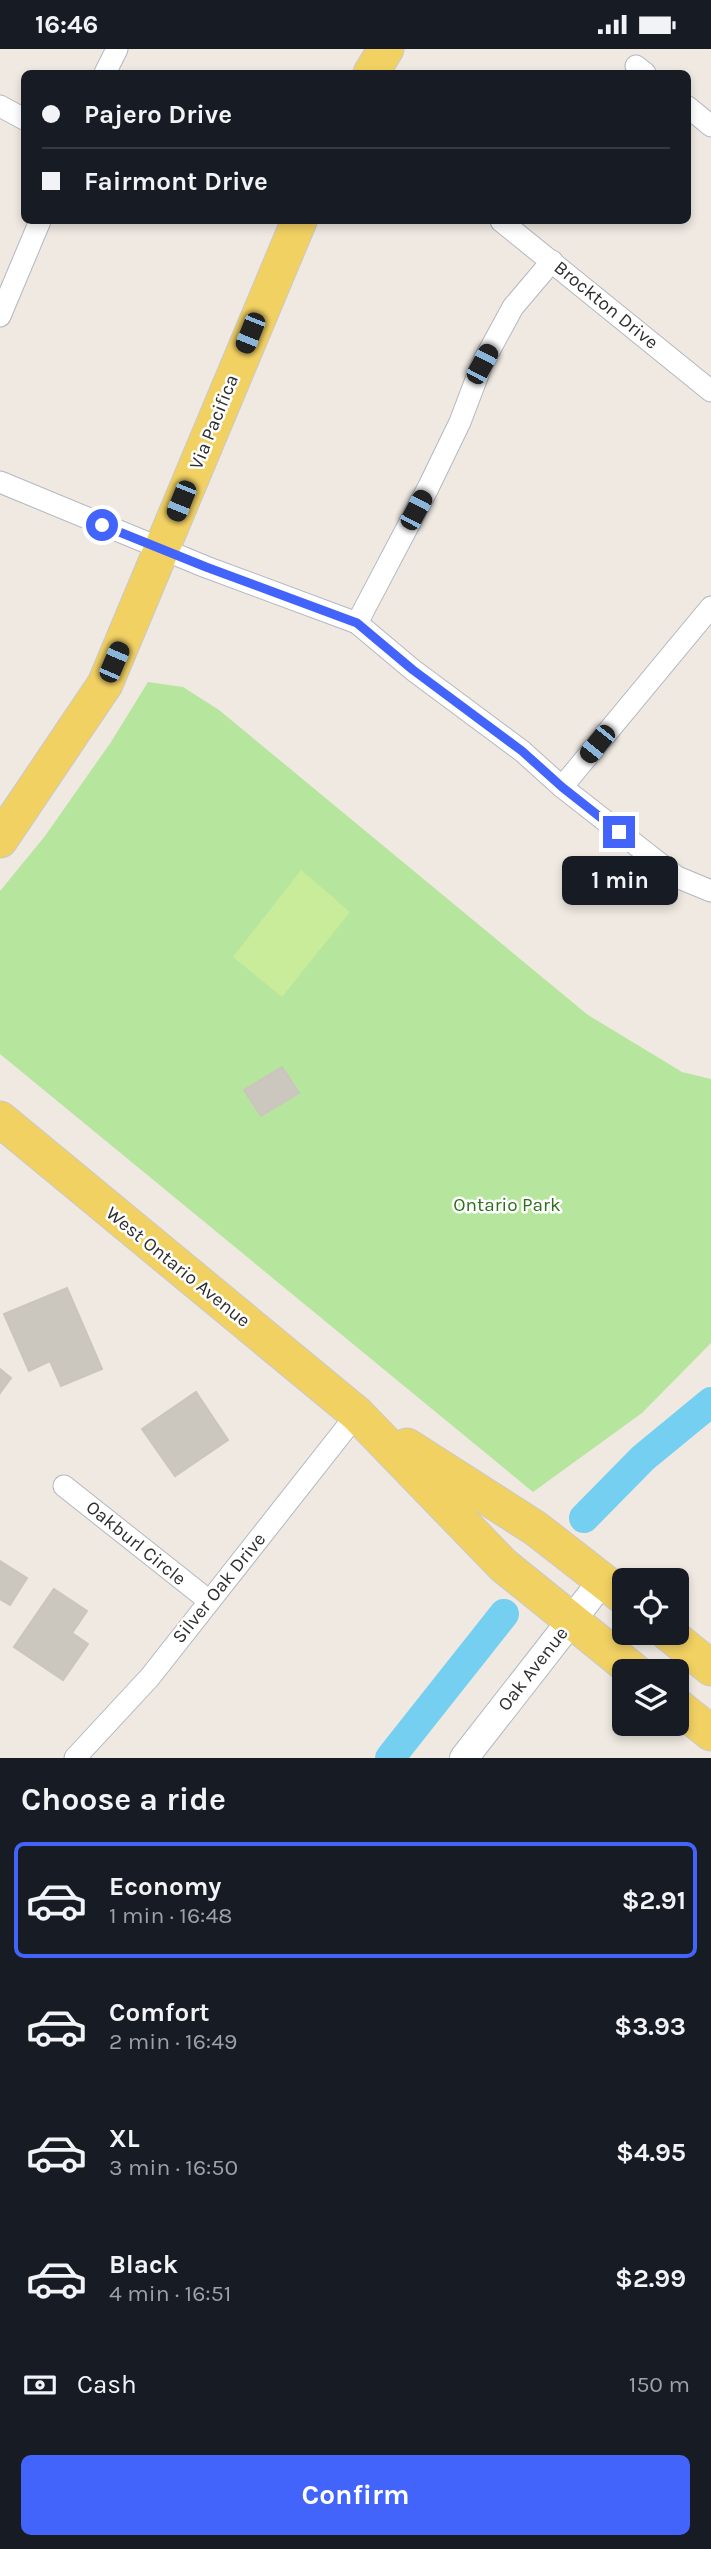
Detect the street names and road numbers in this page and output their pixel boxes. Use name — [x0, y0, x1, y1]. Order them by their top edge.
street label: Brockton Drive — [550, 256, 662, 354]
street label: Via Pacifica — [185, 371, 243, 473]
street label: West Ontario Avenue — [101, 1202, 255, 1332]
street label: Oakburl Circle — [82, 1496, 190, 1590]
street label: Silver Oak Drive — [168, 1528, 270, 1648]
street label: Oak Avenue — [493, 1623, 573, 1715]

